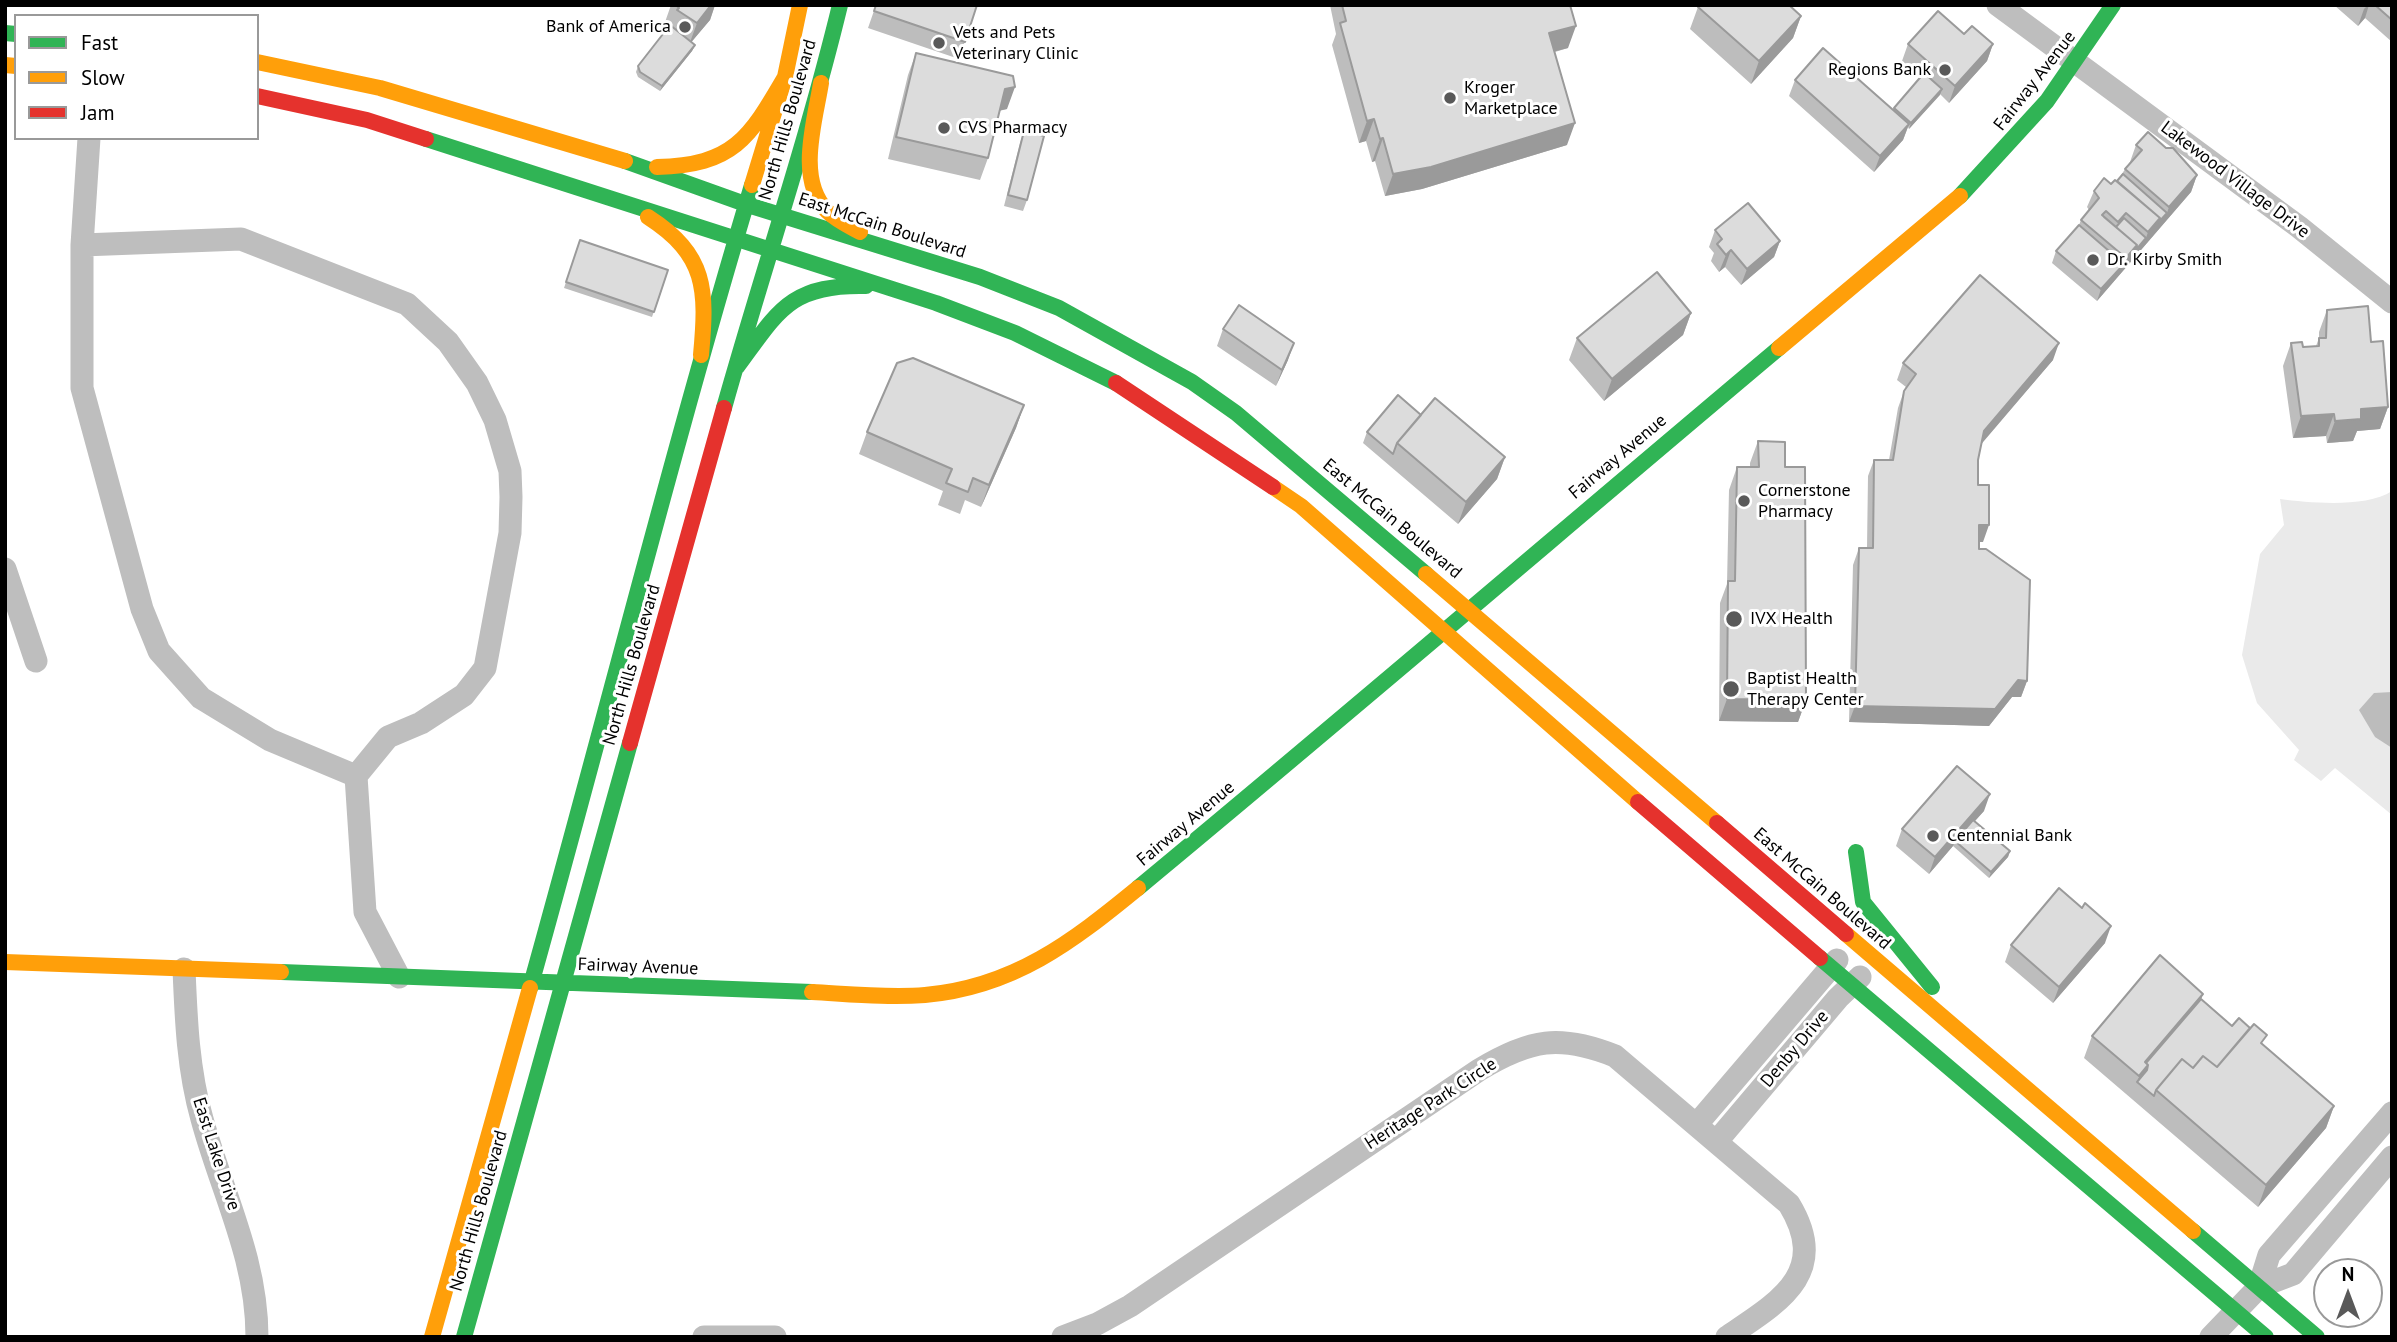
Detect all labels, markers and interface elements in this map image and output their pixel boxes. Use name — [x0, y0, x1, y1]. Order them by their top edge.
legend — [14, 14, 259, 140]
place label: Bank of America — [546, 16, 671, 38]
marker: Bank of America — [677, 19, 693, 35]
place label: Vets and Pets Veterinary Clinic — [953, 22, 1079, 64]
street label: Fairway Avenue — [1989, 27, 2081, 135]
text: Fast — [81, 29, 118, 56]
marker: Vets and Pets Veterinary Clinic — [931, 35, 947, 51]
street label: North Hills Boulevard — [755, 37, 821, 203]
place label: Regions Bank — [1828, 59, 1931, 81]
marker: Regions Bank — [1937, 62, 1953, 78]
text: Slow — [81, 64, 125, 91]
place label: Kroger Marketplace — [1464, 77, 1558, 119]
marker: Kroger Marketplace — [1442, 90, 1458, 106]
text: Jam — [81, 99, 115, 126]
place label: CVS Pharmacy — [958, 117, 1067, 139]
street label: Lakewood Village Drive — [2156, 117, 2314, 243]
marker: CVS Pharmacy — [936, 120, 952, 136]
street label: East McCain Boulevard — [795, 189, 969, 263]
place label: Dr. Kirby Smith — [2107, 249, 2222, 271]
marker: Dr. Kirby Smith — [2085, 252, 2101, 268]
street label: Fairway Avenue — [1565, 410, 1671, 504]
street label: East McCain Boulevard — [1318, 454, 1466, 584]
place label: Cornerstone Pharmacy — [1758, 480, 1851, 522]
marker: Cornerstone Pharmacy — [1736, 493, 1752, 509]
street label: North Hills Boulevard — [599, 582, 665, 748]
place label: IVX Health — [1750, 608, 1833, 630]
marker: IVX Health — [1724, 609, 1744, 629]
place label: Baptist Health Therapy Center — [1747, 668, 1864, 710]
marker: Baptist Health Therapy Center — [1721, 679, 1741, 699]
street label: Fairway Avenue — [1133, 777, 1239, 871]
street label: East McCain Boulevard — [1749, 823, 1895, 955]
place label: Centennial Bank — [1947, 825, 2072, 847]
marker: Centennial Bank — [1925, 828, 1941, 844]
street label: Fairway Avenue — [577, 954, 699, 980]
street label: Denby Drive — [1757, 1006, 1833, 1092]
street label: Heritage Park Circle — [1361, 1053, 1501, 1155]
street label: East Lake Drive — [188, 1095, 244, 1213]
street label: North Hills Boulevard — [446, 1128, 512, 1294]
north arrow — [2313, 1258, 2383, 1328]
text: N — [2342, 1262, 2354, 1286]

